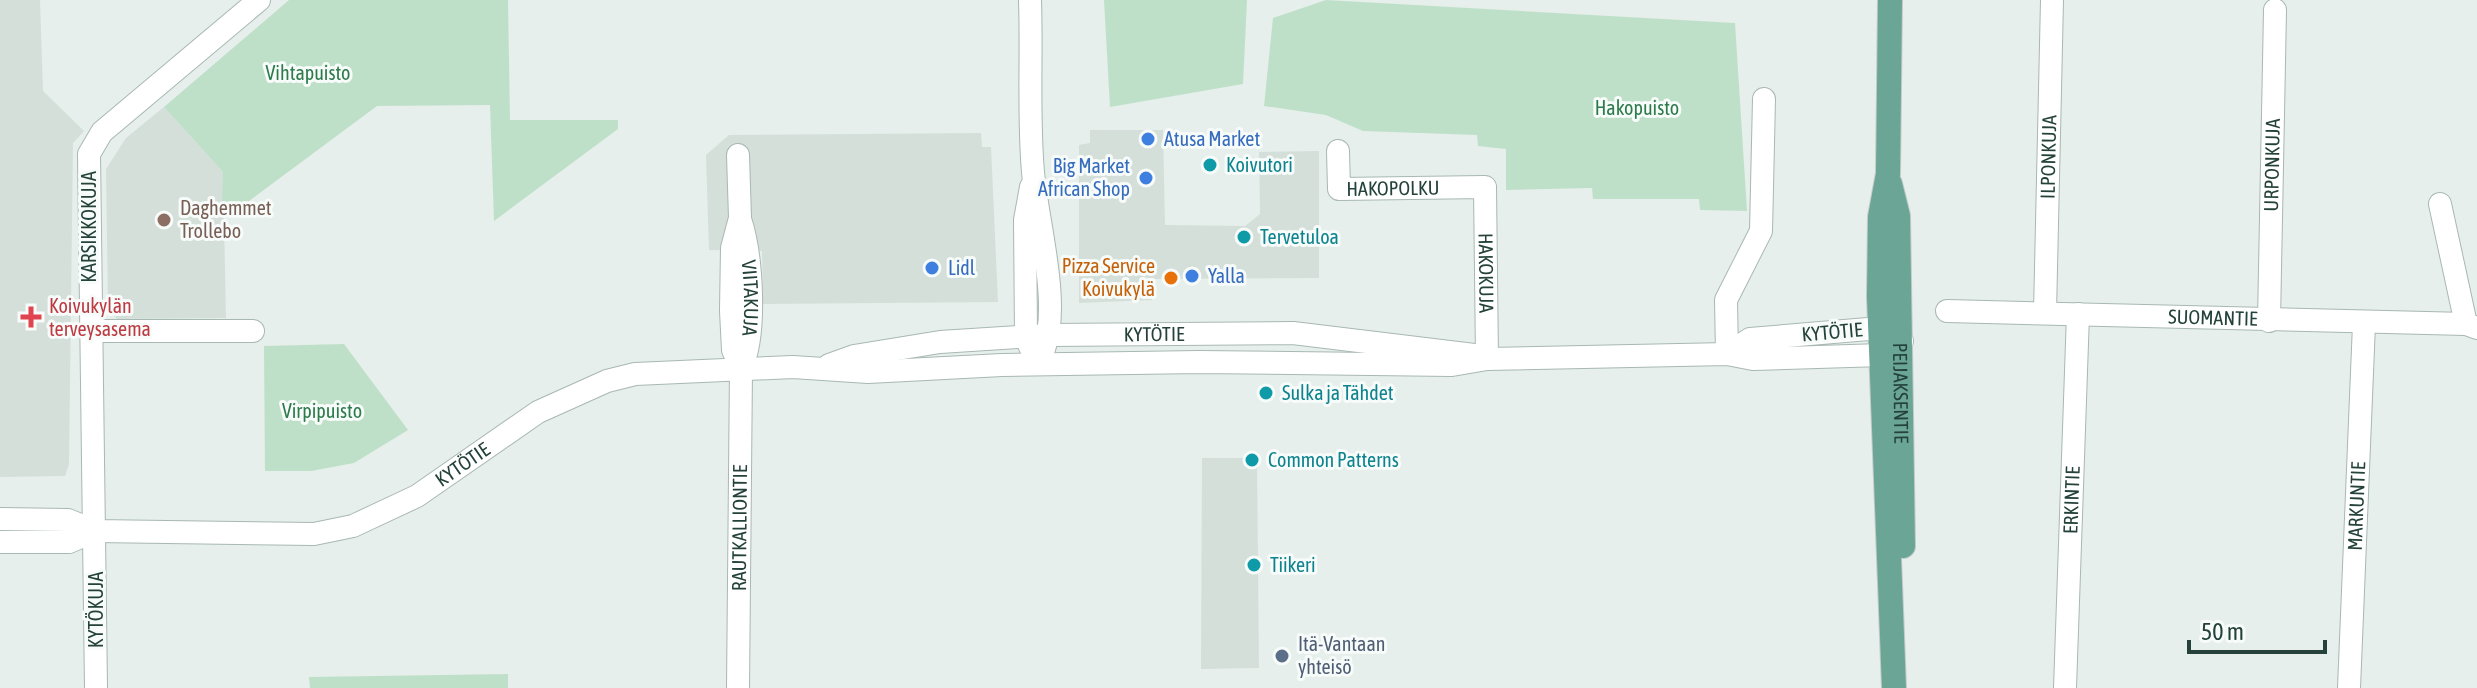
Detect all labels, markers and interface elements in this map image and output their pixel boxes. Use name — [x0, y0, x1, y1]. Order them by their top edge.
park label: Vihtapuisto — [266, 61, 350, 84]
park label: Hakopuisto — [1595, 96, 1679, 119]
street label: ILPONKUJA — [2036, 115, 2060, 199]
street label: URPONKUJA — [2259, 118, 2284, 212]
place label: Atusa Market — [1164, 127, 1260, 150]
marker: Atusa Market — [1139, 130, 1157, 148]
place label: Koivutori — [1226, 153, 1293, 176]
place label: Big Market African Shop — [1038, 154, 1130, 200]
marker: Koivutori — [1201, 156, 1219, 174]
marker: Big Market African Shop — [1137, 169, 1155, 187]
street label: KARSIKKOKUJA — [77, 171, 100, 283]
street label: HAKOPOLKU — [1346, 176, 1440, 200]
place label: Daghemmet Trollebo — [180, 196, 272, 242]
marker: Daghemmet Trollebo — [155, 211, 173, 229]
place label: Tervetuloa — [1260, 225, 1339, 248]
marker: Tervetuloa — [1235, 228, 1253, 246]
street label: HAKOKUJA — [1475, 233, 1498, 313]
place label: Pizza Service Koivukylä — [1062, 254, 1155, 300]
place label: Lidl — [948, 256, 976, 279]
street label: VIITAKUJA — [738, 259, 763, 337]
marker: Lidl — [923, 259, 941, 277]
place label: Yalla — [1208, 264, 1245, 287]
marker: Yalla — [1183, 267, 1201, 285]
marker: Pizza Service Koivukylä — [1162, 269, 1180, 287]
place label: Koivukylän terveysasema — [49, 294, 151, 340]
street label: SUOMANTIE — [2168, 305, 2258, 330]
marker: Koivukylän terveysasema — [20, 306, 42, 328]
street label: KYTÖTIE — [1801, 317, 1864, 346]
street label: KYTÖTIE — [1124, 322, 1185, 345]
street label: PEIJAKSENTIE — [1889, 342, 1913, 444]
place label: Sulka ja Tähdet — [1282, 381, 1394, 404]
marker: Sulka ja Tähdet — [1257, 384, 1275, 402]
park label: Virpipuisto — [282, 399, 362, 422]
street label: KYTÖTIE — [431, 437, 494, 491]
place label: Common Patterns — [1268, 448, 1399, 471]
marker: Common Patterns — [1243, 451, 1261, 469]
street label: MARKUNTIE — [2343, 461, 2369, 551]
street label: RAUTKALLIONTIE — [727, 464, 751, 591]
street label: ERKINTIE — [2058, 465, 2084, 534]
place label: Tiikeri — [1270, 553, 1316, 576]
marker: Tiikeri — [1245, 556, 1263, 574]
street label: KYTÖKUJA — [84, 572, 107, 648]
scale bar — [2189, 604, 2325, 654]
text: 50 m — [2201, 618, 2244, 645]
place label: Itä-Vantaan yhteisö — [1298, 632, 1385, 678]
marker: Itä-Vantaan yhteisö — [1273, 647, 1291, 665]

